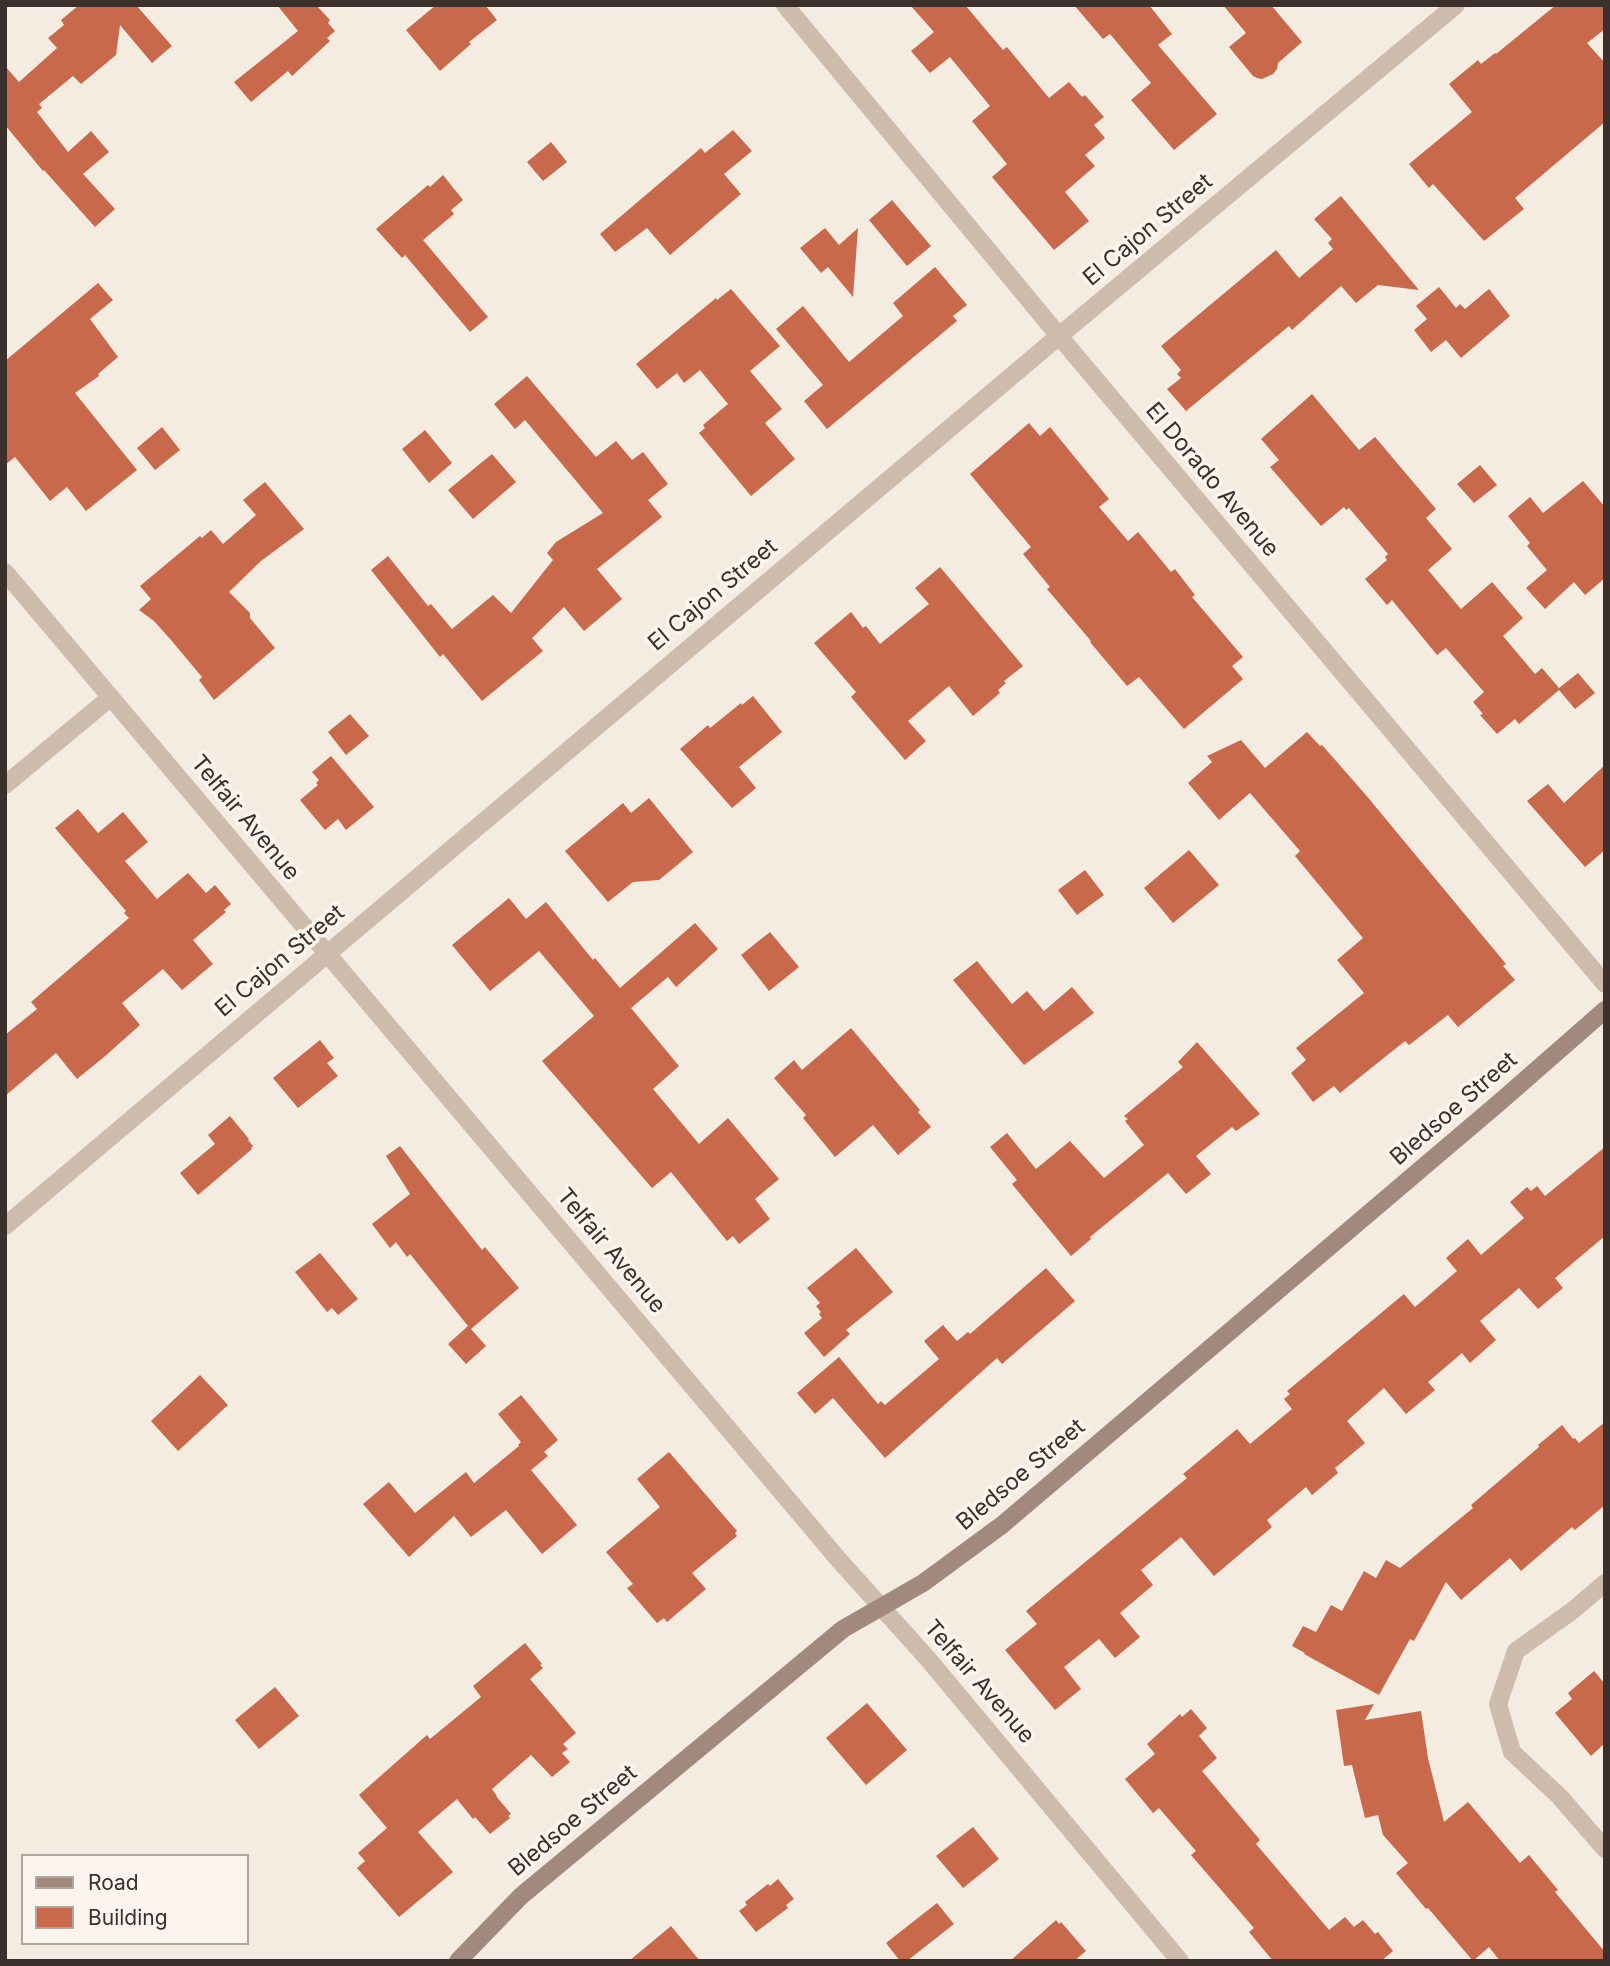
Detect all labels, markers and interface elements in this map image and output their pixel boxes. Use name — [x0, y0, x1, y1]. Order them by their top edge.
street label: El Cajon Street — [1078, 168, 1218, 292]
street label: El Dorado Avenue — [1139, 397, 1285, 563]
street label: El Cajon Street — [643, 533, 783, 657]
street label: Telfair Avenue — [185, 750, 305, 886]
street label: El Cajon Street — [210, 899, 350, 1023]
street label: Bledsoe Street — [1385, 1046, 1523, 1172]
street label: Telfair Avenue — [551, 1183, 671, 1319]
street label: Bledsoe Street — [951, 1413, 1091, 1537]
street label: Telfair Avenue — [918, 1615, 1040, 1749]
street label: Bledsoe Street — [503, 1759, 643, 1883]
legend — [21, 1854, 248, 1945]
text: Road — [88, 1870, 139, 1895]
text: Building — [88, 1905, 168, 1930]

